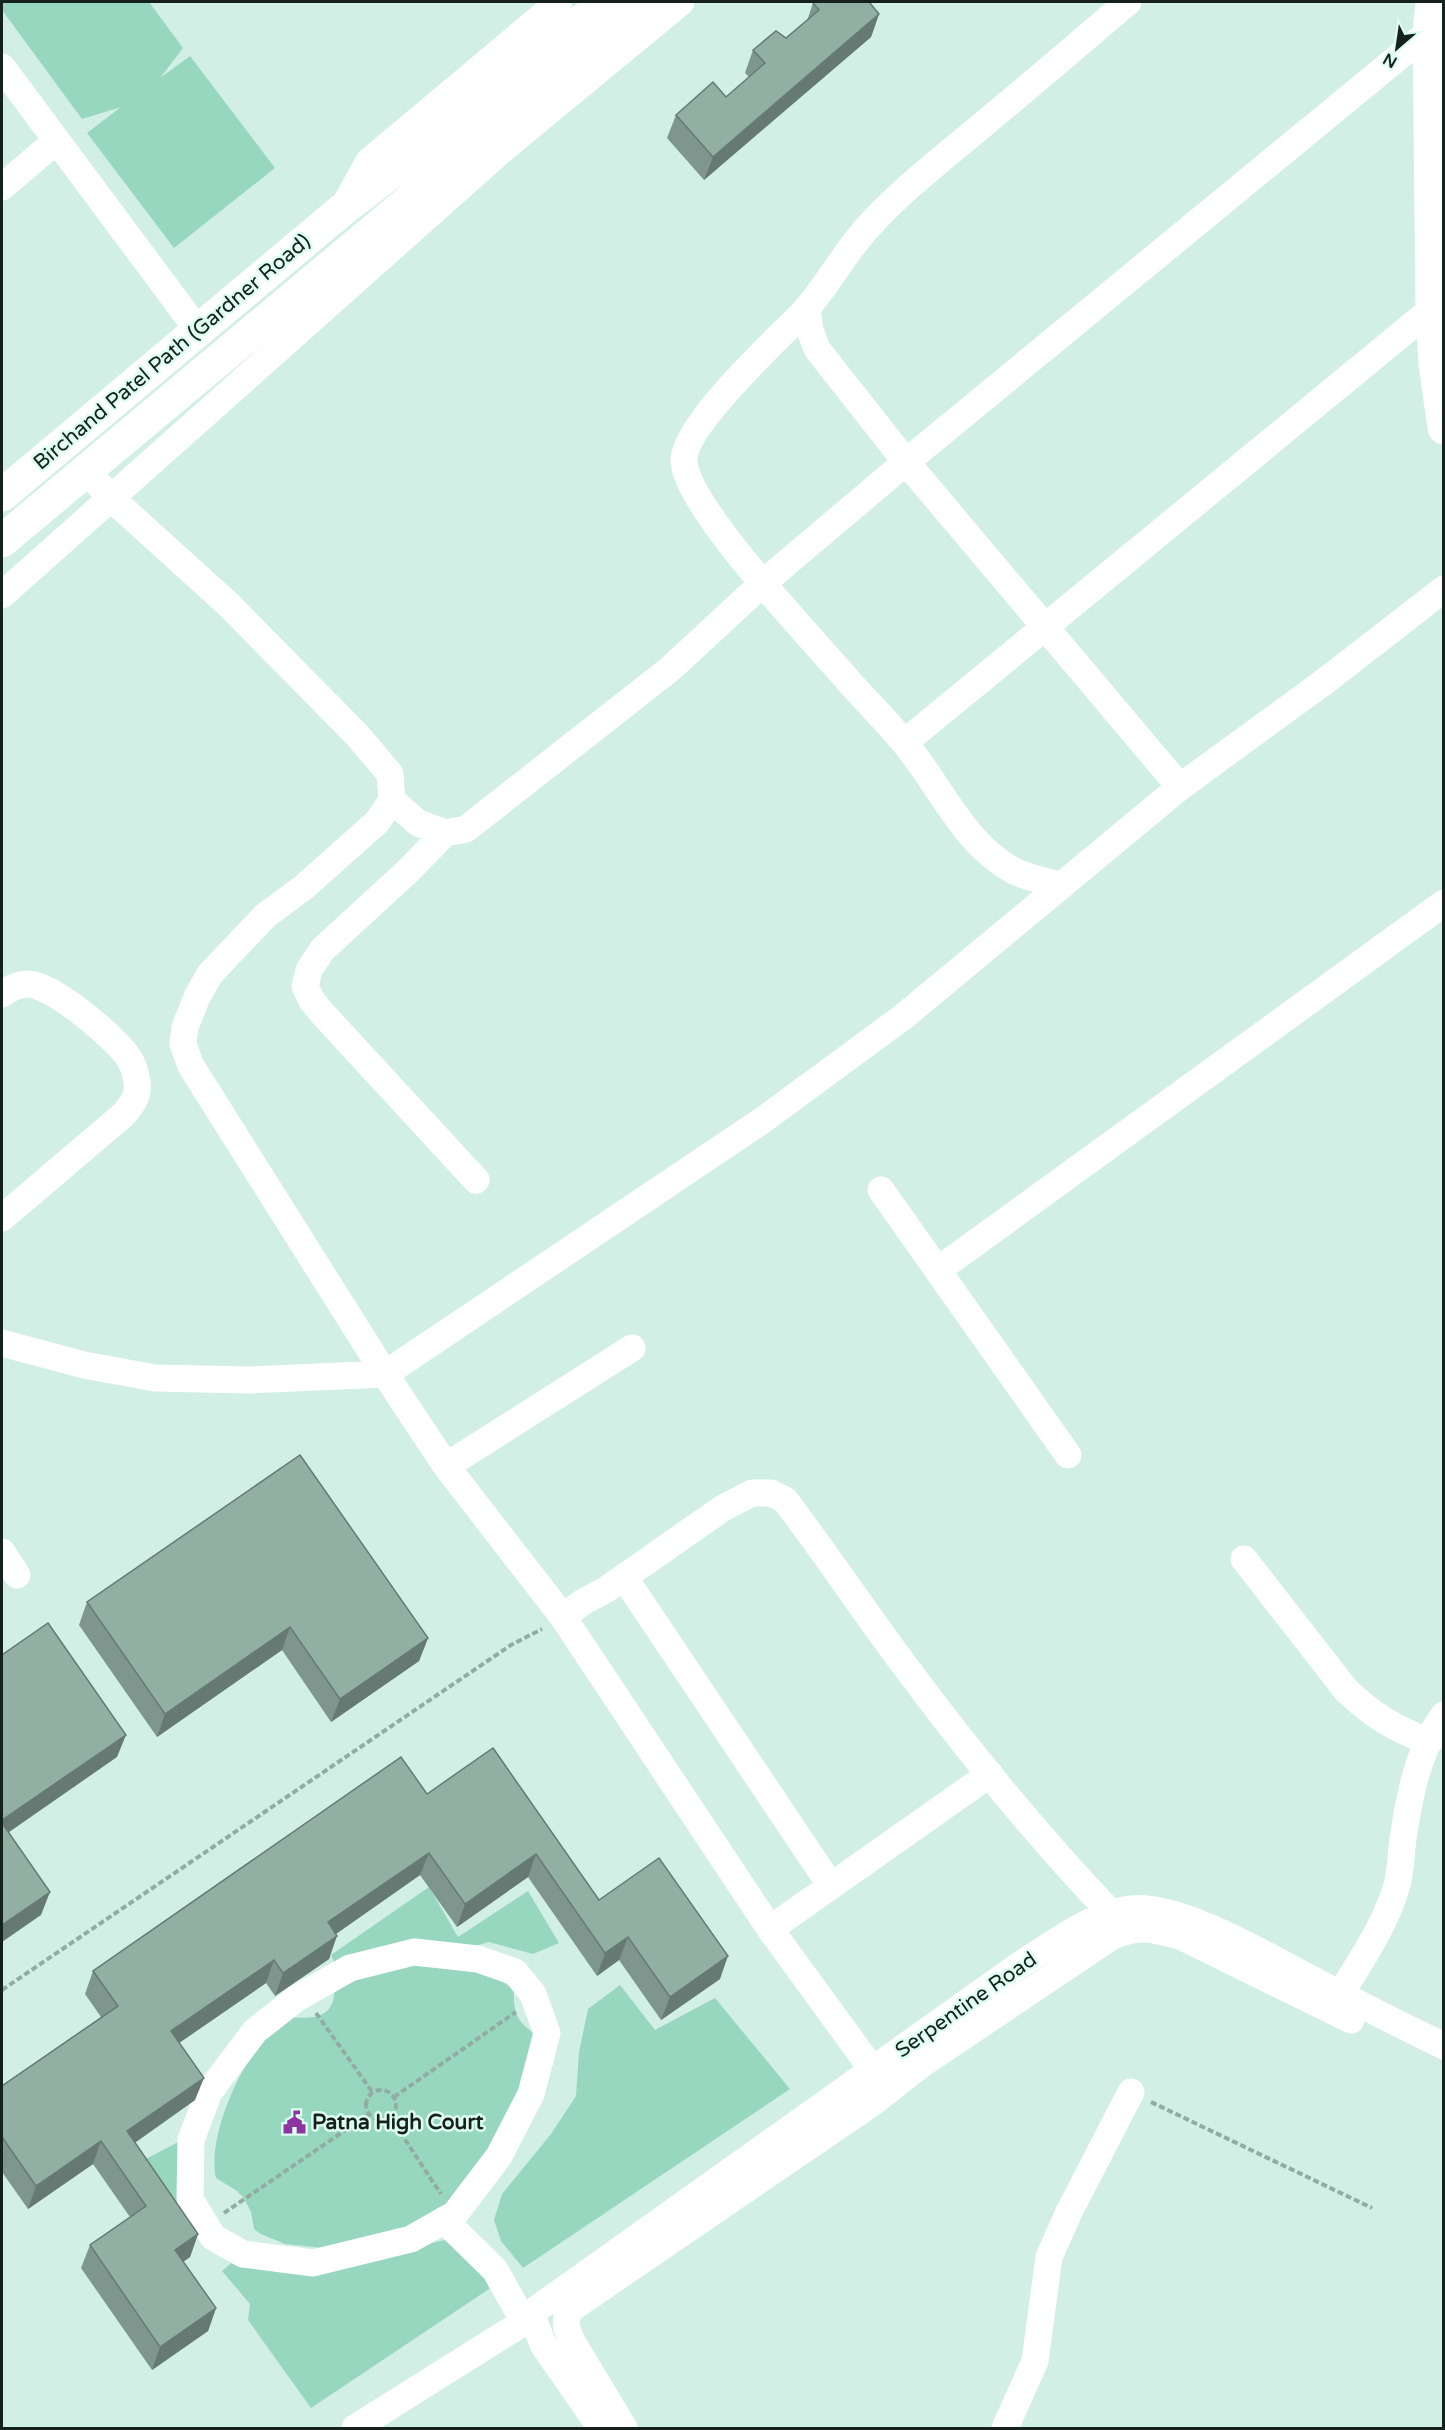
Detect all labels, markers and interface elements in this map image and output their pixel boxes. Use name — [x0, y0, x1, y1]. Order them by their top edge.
north arrow — [1367, 18, 1427, 78]
text: N — [1380, 48, 1401, 72]
street label: Birchand Patel Path (Gardner Road) — [28, 229, 316, 475]
street label: Serpentine Road — [891, 1947, 1041, 2063]
public building icon: Patna High Court — [281, 2109, 307, 2135]
place label: Patna High Court — [312, 2110, 483, 2135]

